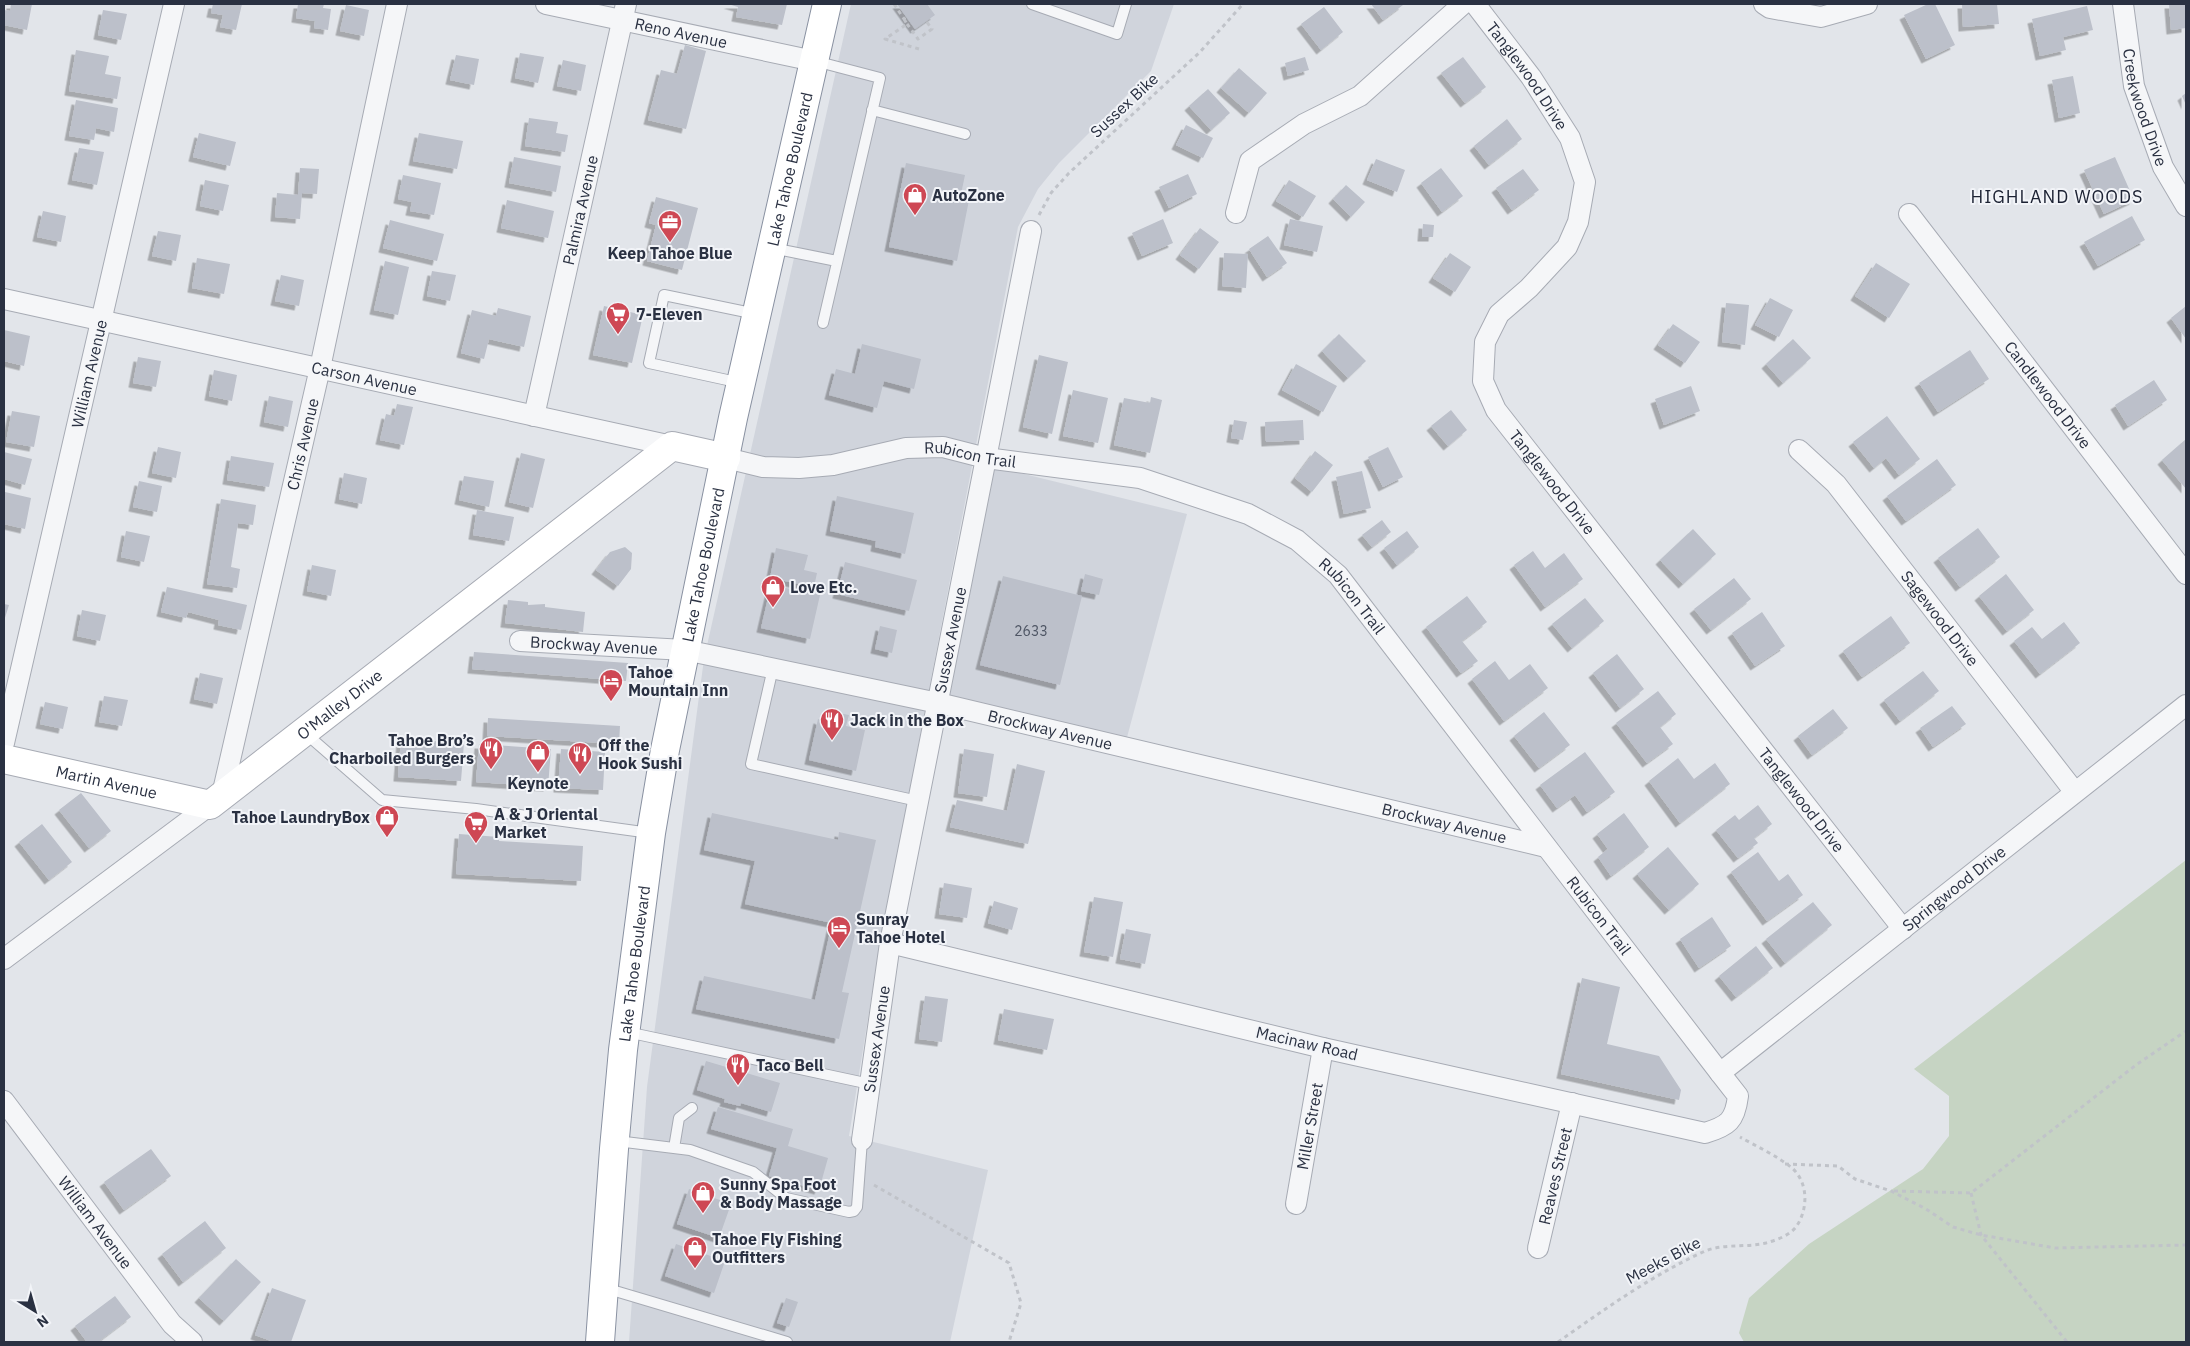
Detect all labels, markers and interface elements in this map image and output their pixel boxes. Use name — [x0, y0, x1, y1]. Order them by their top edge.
street label: Reno Avenue — [633, 13, 729, 52]
street label: Tanglewood Drive — [1482, 18, 1572, 134]
street label: Creekwood Drive — [2119, 47, 2172, 169]
street label: Sussex Bike — [1086, 68, 1162, 142]
street label: Lake Tahoe Boulevard — [762, 90, 817, 248]
street label: Palmira Avenue — [558, 153, 602, 267]
shop icon: AutoZone — [902, 182, 928, 216]
place label: AutoZone — [932, 185, 1005, 205]
district label: HIGHLAND WOODS — [1970, 185, 2144, 208]
office icon: Keep Tahoe Blue — [657, 209, 683, 243]
place label: Keep Tahoe Blue — [608, 243, 732, 263]
supermarket icon: 7-Eleven — [605, 301, 631, 335]
place label: 7-Eleven — [636, 304, 702, 324]
street label: William Avenue — [67, 317, 111, 430]
street label: Candlewood Drive — [2000, 337, 2096, 453]
street label: Carson Avenue — [310, 357, 419, 400]
street label: Chris Avenue — [282, 396, 323, 492]
street label: Tanglewood Drive — [1505, 426, 1600, 539]
street label: Rubicon Trail — [924, 437, 1017, 472]
street label: Lake Tahoe Boulevard — [677, 486, 729, 644]
street label: Rubicon Trail — [1315, 553, 1390, 638]
street label: Sagewood Drive — [1897, 566, 1983, 670]
shop icon: Love Etc. — [760, 574, 786, 608]
place label: Love Etc. — [790, 577, 857, 597]
street label: Sussex Avenue — [930, 585, 970, 695]
house number: 2633 — [1014, 622, 1048, 640]
street label: Brockway Avenue — [530, 632, 658, 659]
place label: Tahoe Mountain Inn — [628, 662, 728, 700]
street label: O'Malley Drive — [293, 665, 386, 744]
hotel icon: Tahoe Mountain Inn — [598, 668, 624, 702]
street label: Brockway Avenue — [986, 705, 1115, 754]
restaurant icon: Jack in the Box — [819, 707, 845, 741]
place label: Jack in the Box — [850, 710, 964, 730]
place label: Tahoe Bro’s Charboiled Burgers — [329, 730, 474, 768]
place label: Off the Hook Sushi — [598, 735, 682, 773]
restaurant icon: Tahoe Bro’s Charboiled Burgers — [478, 736, 504, 770]
shop icon: Keynote — [525, 739, 551, 773]
restaurant icon: Off the Hook Sushi — [567, 741, 593, 775]
street label: Tanglewood Drive — [1754, 743, 1849, 856]
street label: Martin Avenue — [54, 761, 159, 803]
place label: Keynote — [507, 773, 569, 793]
street label: Brockway Avenue — [1380, 798, 1509, 847]
shop icon: Tahoe LaundryBox — [374, 804, 400, 838]
place label: A & J Oriental Market — [494, 804, 598, 842]
place label: Tahoe LaundryBox — [231, 807, 370, 827]
supermarket icon: A & J Oriental Market — [463, 810, 489, 844]
street label: Springwood Drive — [1898, 841, 2010, 935]
street label: Rubicon Trail — [1563, 872, 1635, 959]
street label: Lake Tahoe Boulevard — [614, 884, 654, 1043]
place label: Sunray Tahoe Hotel — [856, 909, 945, 947]
hotel icon: Sunray Tahoe Hotel — [826, 915, 852, 949]
street label: Sussex Avenue — [859, 984, 894, 1094]
street label: Macinaw Road — [1254, 1022, 1360, 1064]
restaurant icon: Taco Bell — [725, 1052, 751, 1086]
place label: Taco Bell — [756, 1055, 824, 1075]
street label: Miller Street — [1292, 1081, 1327, 1171]
street label: Reaves Street — [1534, 1125, 1576, 1227]
street label: William Avenue — [54, 1172, 137, 1273]
place label: Sunny Spa Foot & Body Massage — [720, 1174, 842, 1212]
shop icon: Sunny Spa Foot & Body Massage — [690, 1180, 716, 1214]
place label: Tahoe Fly Fishing Outfitters — [712, 1229, 842, 1267]
street label: Meeks Bike — [1622, 1232, 1704, 1288]
shop icon: Tahoe Fly Fishing Outfitters — [682, 1235, 708, 1269]
north arrow — [10, 1286, 60, 1336]
text: N — [33, 1311, 52, 1332]

